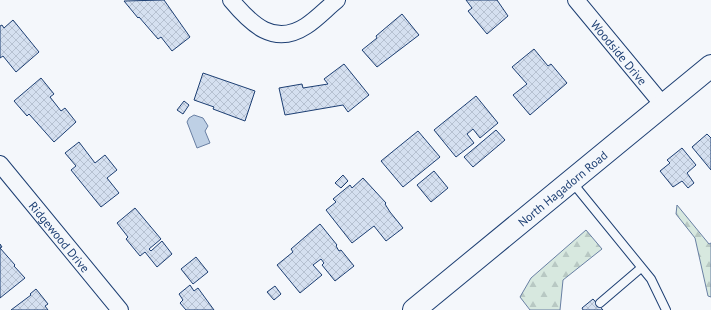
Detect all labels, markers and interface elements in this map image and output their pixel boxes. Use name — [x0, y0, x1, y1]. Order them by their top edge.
street label: Woodside Drive — [588, 17, 651, 88]
street label: North Hagadorn Road — [515, 147, 610, 229]
street label: Ridgewood Drive — [26, 198, 93, 275]

